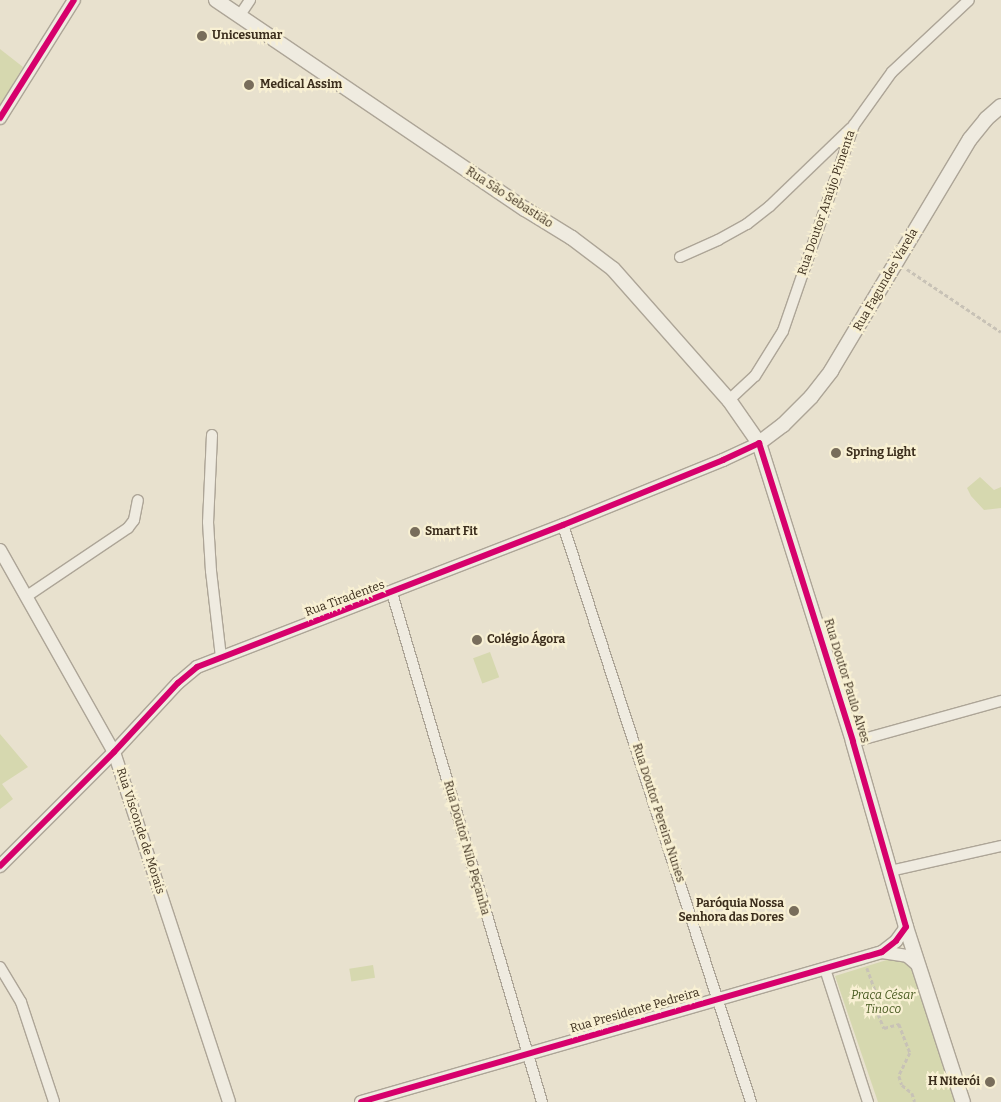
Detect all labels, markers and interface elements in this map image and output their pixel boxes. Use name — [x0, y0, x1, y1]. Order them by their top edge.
place label: Unicesumar — [212, 29, 282, 43]
marker: Unicesumar — [196, 30, 208, 42]
marker: Medical Assim — [242, 78, 256, 92]
place label: Medical Assim — [260, 78, 342, 92]
street label: Rua Doutor Araújo Pimenta — [795, 129, 859, 277]
street label: Rua São Sebastião — [463, 164, 555, 232]
street label: Rua Fagundes Varela — [851, 226, 921, 334]
place label: Spring Light — [846, 446, 916, 460]
marker: Spring Light — [830, 447, 842, 459]
place label: Smart Fit — [425, 525, 478, 539]
marker: Smart Fit — [409, 526, 421, 538]
street label: Rua Tiradentes — [303, 578, 387, 620]
street label: Rua Doutor Paulo Alves — [820, 617, 872, 745]
place label: Colégio Ágora — [487, 633, 565, 647]
marker: Colégio Ágora — [471, 634, 483, 646]
street label: Rua Doutor Pereira Nunes — [629, 742, 687, 884]
street label: Rua Visconde de Morais — [113, 766, 167, 896]
street label: Rua Doutor Nilo Peçanha — [440, 779, 492, 917]
place label: Paróquia Nossa Senhora das Dores — [678, 897, 784, 925]
marker: Paróquia Nossa Senhora das Dores — [788, 905, 800, 917]
street label: Rua Presidente Pedreira — [569, 986, 701, 1036]
park label: Praça César Tinoco — [851, 989, 915, 1017]
place label: H Niterói — [928, 1075, 980, 1089]
marker: H Niterói — [984, 1076, 996, 1088]

